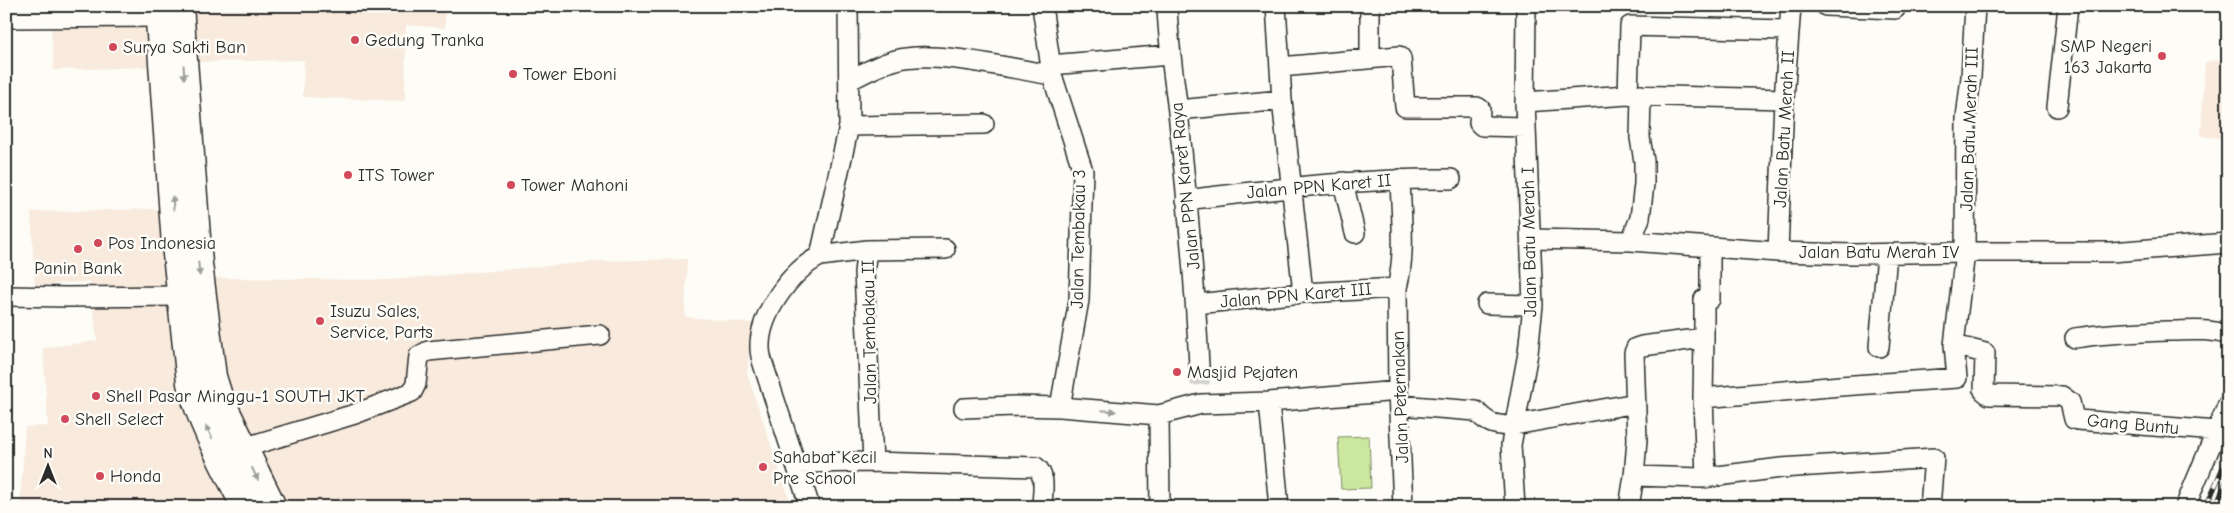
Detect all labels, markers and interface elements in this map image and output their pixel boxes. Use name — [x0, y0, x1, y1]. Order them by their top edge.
place label: Gedung Tranka — [365, 30, 484, 51]
marker: Gedung Tranka — [349, 34, 361, 46]
place label: SMP Negeri 163 Jakarta — [2060, 36, 2152, 78]
place label: Surya Sakti Ban — [123, 37, 246, 58]
marker: Surya Sakti Ban — [107, 41, 119, 53]
street label: Jalan Batu Merah III — [1956, 46, 1983, 212]
street label: Jalan Batu Merah II — [1770, 50, 1799, 208]
marker: SMP Negeri 163 Jakarta — [2156, 50, 2168, 62]
place label: Tower Eboni — [523, 64, 617, 85]
one-way arrow — [180, 65, 188, 81]
marker: Tower Eboni — [507, 68, 519, 80]
street label: Jalan PPN Karet Raya — [1166, 101, 1205, 271]
place label: ITS Tower — [358, 165, 435, 186]
street label: Jalan Batu Merah I — [1518, 167, 1541, 317]
marker: ITS Tower — [342, 169, 354, 181]
street label: Jalan Tembakau 3 — [1067, 169, 1090, 309]
street label: Jalan PPN Karet II — [1246, 170, 1392, 203]
place label: Tower Mahoni — [521, 175, 628, 196]
marker: Tower Mahoni — [505, 179, 517, 191]
one-way arrow — [168, 195, 176, 211]
place label: Pos Indonesia — [108, 233, 216, 254]
marker: Pos Indonesia — [92, 237, 104, 249]
street label: Jalan Batu Merah IV — [1799, 242, 1959, 263]
marker: Panin Bank — [72, 243, 84, 255]
place label: Panin Bank — [34, 258, 122, 279]
street label: Jalan Tembakau II — [858, 260, 881, 404]
one-way arrow — [195, 262, 203, 278]
street label: Jalan PPN Karet III — [1219, 278, 1373, 313]
place label: Isuzu Sales, Service, Parts — [330, 301, 433, 343]
marker: Isuzu Sales, Service, Parts — [314, 315, 326, 327]
street label: Jalan Peternakan — [1388, 330, 1413, 464]
place label: Masjid Pejaten — [1187, 362, 1298, 383]
marker: Masjid Pejaten — [1171, 366, 1183, 378]
place label: Shell Pasar Minggu-1 SOUTH JKT — [106, 386, 365, 407]
marker: Shell Pasar Minggu-1 SOUTH JKT — [90, 390, 102, 402]
one-way arrow — [1101, 407, 1117, 415]
place label: Shell Select — [75, 409, 164, 430]
street label: Gang Buntu — [2086, 410, 2180, 439]
marker: Shell Select — [59, 413, 71, 425]
one-way arrow — [205, 424, 213, 439]
north arrow — [22, 440, 72, 490]
text: N — [43, 445, 53, 462]
place label: Sahabat Kecil Pre School — [773, 447, 877, 489]
marker: Sahabat Kecil Pre School — [757, 461, 769, 473]
place label: Honda — [110, 466, 161, 487]
one-way arrow — [252, 467, 260, 481]
marker: Honda — [94, 470, 106, 482]

